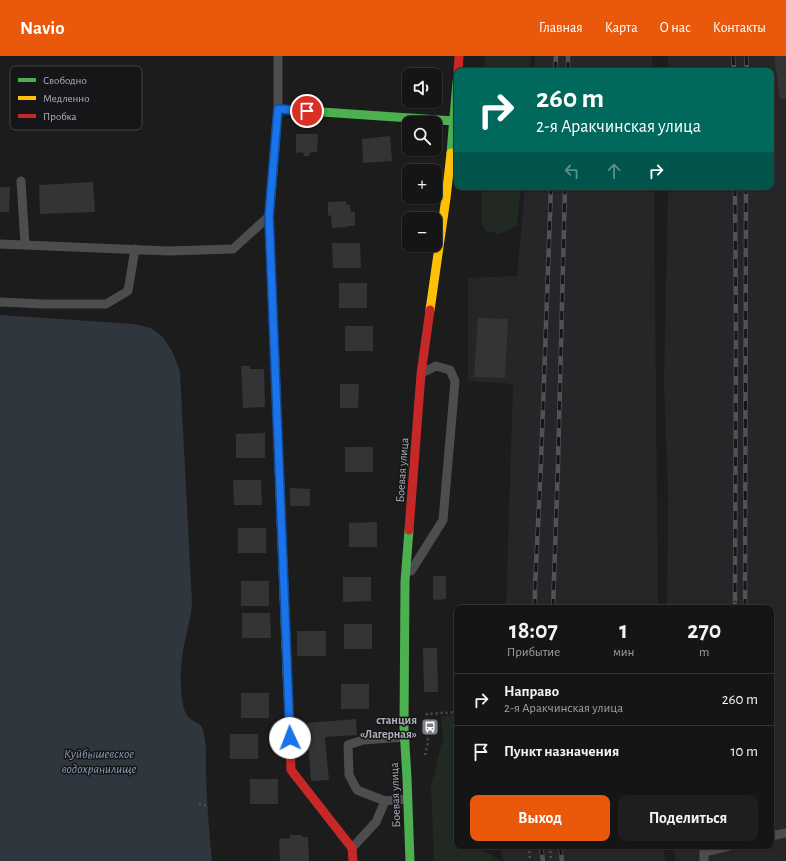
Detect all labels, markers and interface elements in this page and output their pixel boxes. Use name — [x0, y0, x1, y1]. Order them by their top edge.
text: Navio — [20, 19, 65, 38]
text: Главная — [539, 21, 583, 35]
text: Карта — [605, 21, 638, 35]
text: О нас — [660, 21, 691, 35]
text: Контакты — [713, 21, 766, 35]
legend — [10, 66, 142, 130]
map controls — [402, 68, 442, 252]
button: sound — [402, 68, 442, 108]
text: Свободно — [43, 75, 87, 86]
icon: right — [470, 84, 522, 136]
text: 260 m — [536, 85, 604, 113]
text: Медленно — [43, 93, 90, 104]
pin — [290, 94, 324, 128]
icon: arrive — [296, 100, 318, 122]
text: Пробка — [43, 111, 76, 122]
button: search — [402, 116, 442, 156]
text: 2-я Аракчинская улица — [536, 118, 701, 136]
icon: left — [561, 160, 583, 182]
icon: ahead — [603, 160, 625, 182]
icon: right — [645, 160, 667, 182]
button: + — [402, 164, 442, 204]
button: − — [402, 212, 442, 252]
street label: Боевая улица — [394, 437, 411, 503]
text: 18:07 — [509, 619, 558, 643]
text: 1 — [619, 619, 628, 643]
text: 270 — [687, 619, 721, 643]
text: Прибытие — [507, 646, 560, 659]
text: мин — [613, 646, 634, 659]
text: m — [699, 646, 709, 659]
text: Направо — [504, 684, 559, 699]
icon: right — [470, 689, 492, 711]
text: 260 m — [722, 692, 758, 707]
text: 2-я Аракчинская улица — [504, 702, 623, 715]
place label: станция «Лагерная» — [360, 714, 417, 740]
position arrow — [269, 717, 311, 759]
bus stop icon: станция «Лагерная» — [420, 717, 440, 737]
icon: arrive — [470, 741, 492, 763]
text: Пункт назначения — [504, 744, 619, 759]
text: 10 m — [730, 744, 758, 759]
water label: Куйбышевское водохранилище — [62, 748, 137, 776]
street label: Боевая улица — [388, 762, 403, 828]
button: Выход — [470, 795, 610, 841]
button: Поделиться — [618, 795, 758, 841]

